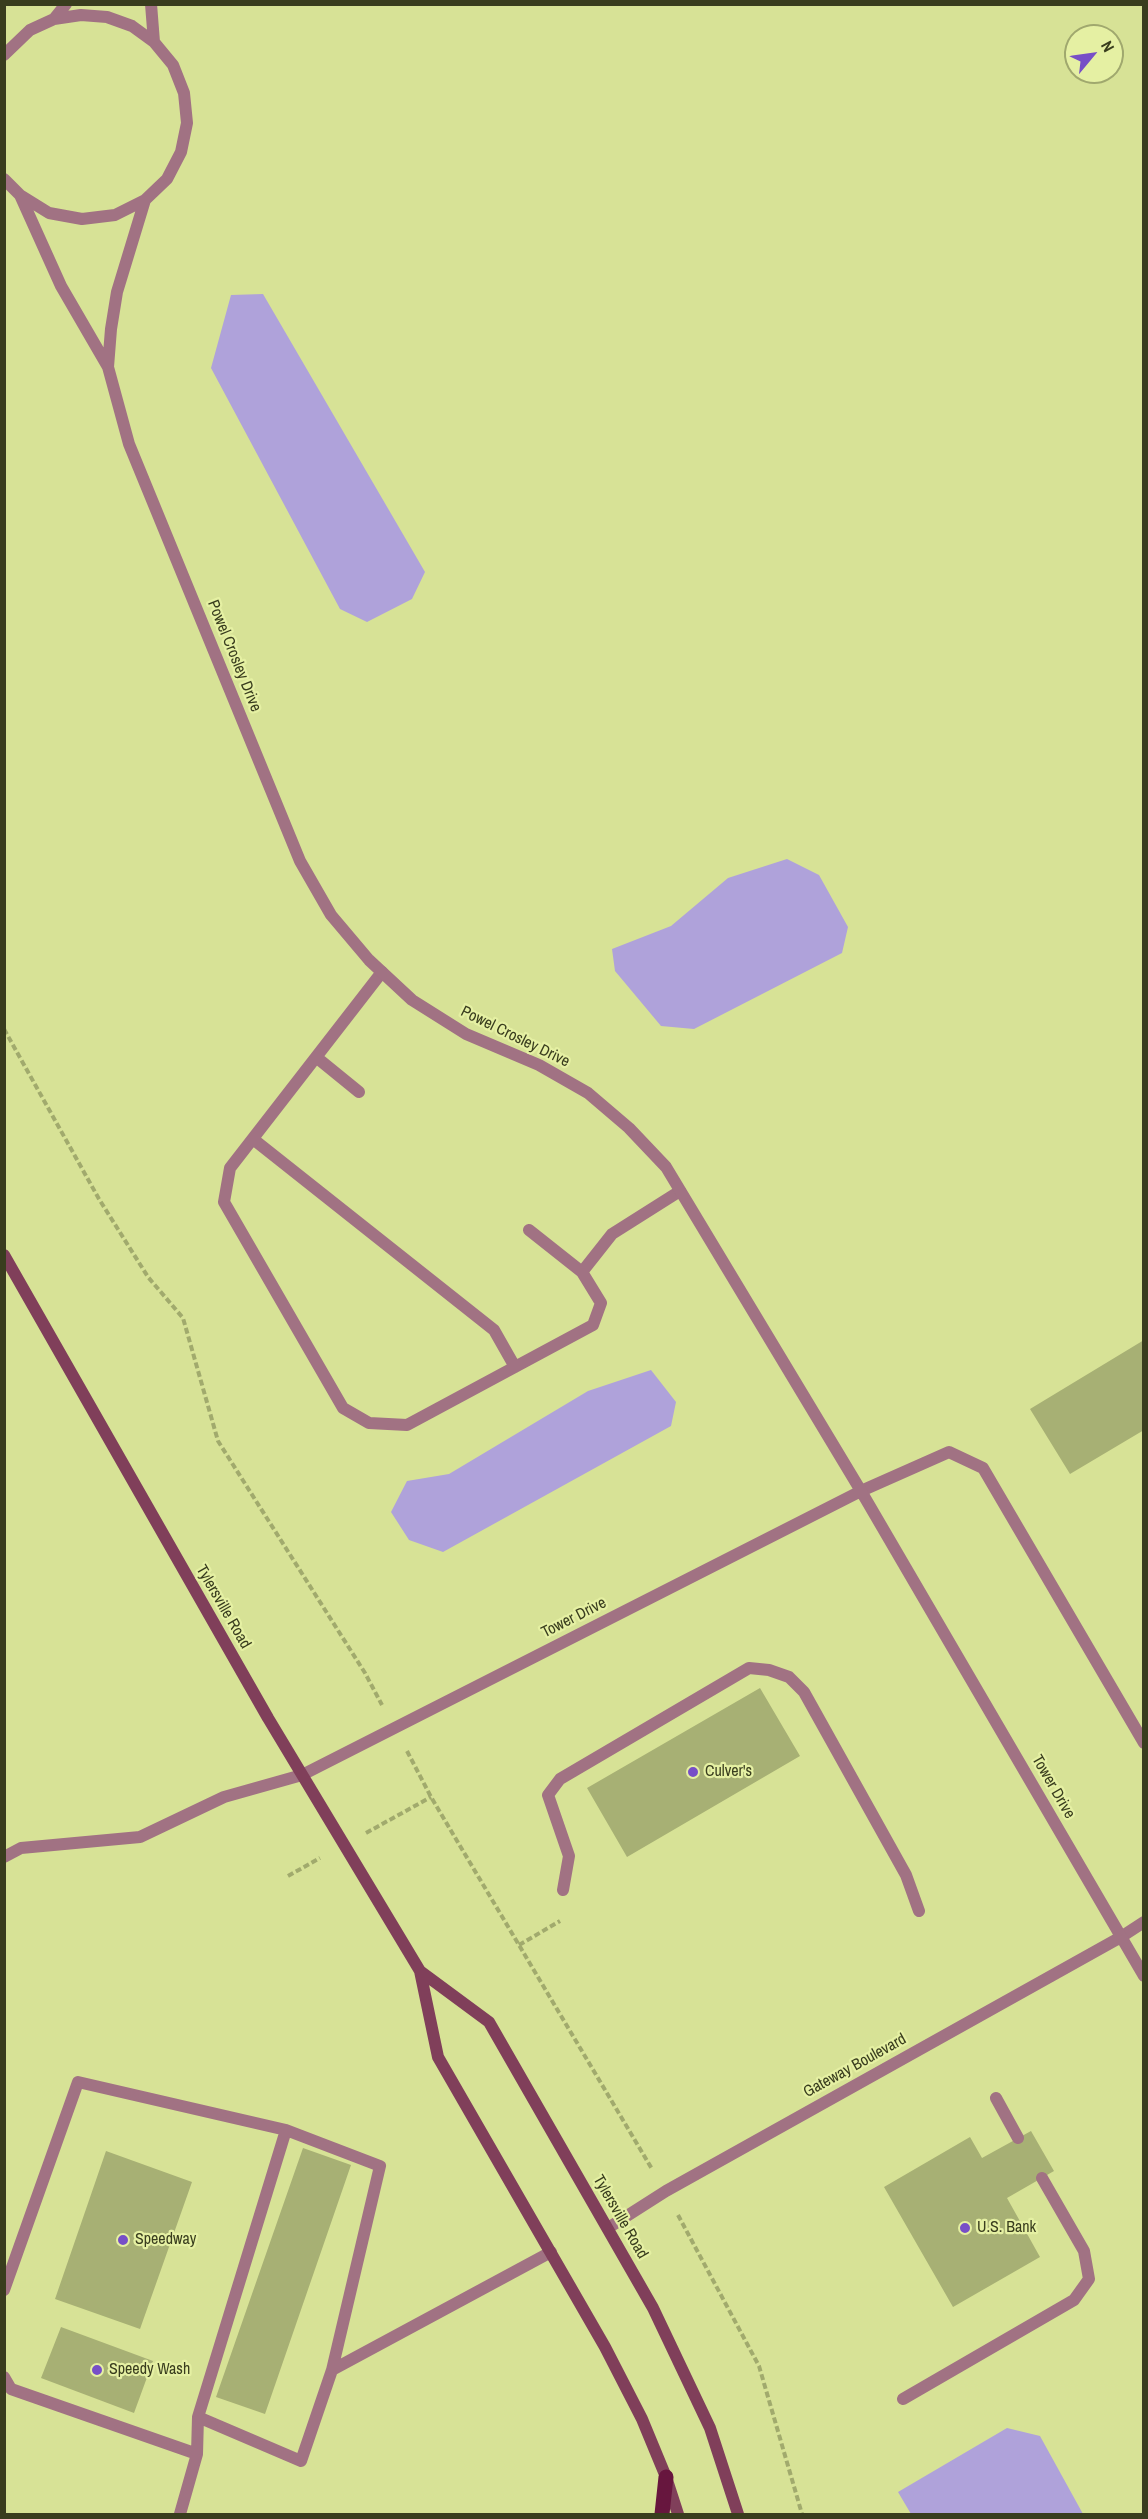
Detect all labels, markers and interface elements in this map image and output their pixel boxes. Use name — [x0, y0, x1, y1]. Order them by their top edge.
north arrow — [1064, 24, 1124, 84]
text: N — [1096, 37, 1120, 56]
street label: Powel Crosley Drive — [203, 597, 265, 715]
street label: Powel Crosley Drive — [457, 1002, 573, 1072]
street label: Tylersville Road — [191, 1562, 255, 1652]
street label: Tower Drive — [538, 1594, 610, 1642]
street label: Tower Drive — [1027, 1752, 1079, 1822]
place label: Culver's — [705, 1762, 752, 1782]
marker: Culver's — [686, 1765, 700, 1779]
street label: Gateway Boulevard — [800, 2030, 910, 2102]
street label: Tylersville Road — [588, 2172, 652, 2262]
place label: U.S. Bank — [977, 2218, 1036, 2238]
marker: U.S. Bank — [958, 2221, 972, 2235]
place label: Speedway — [135, 2230, 196, 2250]
marker: Speedway — [116, 2233, 130, 2247]
place label: Speedy Wash — [109, 2360, 190, 2380]
marker: Speedy Wash — [90, 2363, 104, 2377]

